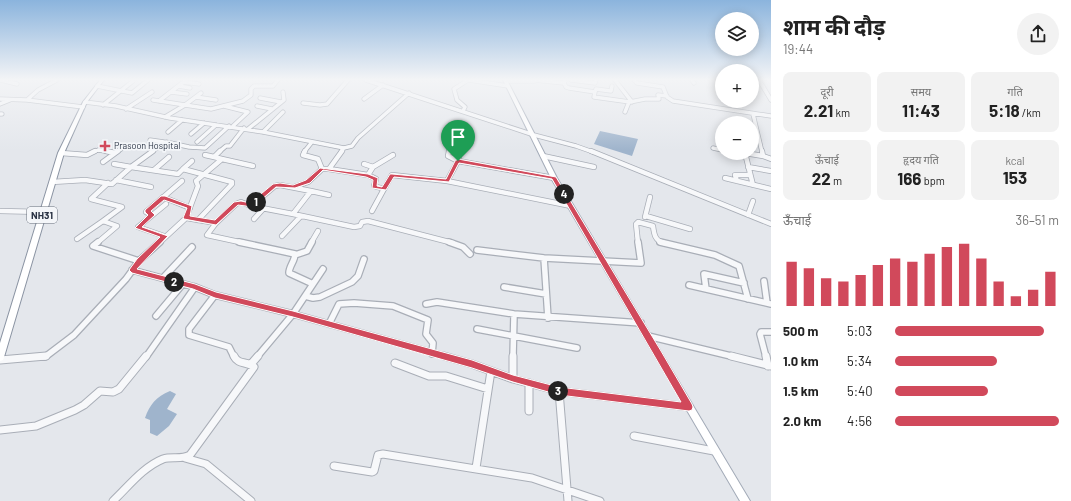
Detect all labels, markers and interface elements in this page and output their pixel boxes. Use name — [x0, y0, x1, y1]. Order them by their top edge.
map controls — [715, 12, 759, 160]
button: layers — [715, 12, 759, 56]
text: शाम की दौड़ — [783, 13, 885, 39]
button: share — [1017, 13, 1059, 55]
text: 19:44 — [783, 41, 813, 57]
button: + — [715, 64, 759, 108]
text: दूरी — [820, 85, 834, 98]
text: समय — [911, 85, 931, 98]
text: गति — [1007, 85, 1023, 98]
text: 2.21 — [804, 100, 833, 120]
text: 11:43 — [902, 100, 940, 120]
text: 5:18 — [989, 100, 1020, 120]
text: km — [833, 106, 850, 119]
text: /km — [1020, 106, 1041, 119]
button: − — [715, 116, 759, 160]
pin — [441, 120, 475, 161]
icon: arrive — [447, 126, 469, 148]
marker: Prasoon Hospital — [99, 140, 111, 152]
place label: Prasoon Hospital — [114, 140, 180, 151]
text: ऊँचाई — [815, 153, 839, 166]
text: हृदय गति — [903, 153, 939, 166]
text: kcal — [1005, 154, 1025, 167]
text: 153 — [1003, 167, 1027, 187]
text: 22 — [812, 168, 831, 188]
text: 166 — [897, 168, 921, 188]
text: m — [831, 174, 842, 187]
text: bpm — [921, 174, 945, 187]
pin: 4 — [554, 184, 574, 204]
text: 4 — [561, 187, 567, 200]
pin: 1 — [246, 192, 266, 212]
text: 1 — [254, 195, 258, 208]
road number: NH31 — [27, 207, 57, 223]
text: ऊँचाई — [783, 212, 811, 228]
text: 36–51 m — [1016, 212, 1059, 228]
pin: 2 — [164, 272, 184, 292]
text: 2 — [171, 275, 177, 288]
text: 500 m — [783, 323, 818, 339]
text: 5:03 — [847, 323, 872, 339]
text: 1.0 km — [783, 353, 819, 369]
text: 5:34 — [847, 353, 872, 369]
pin: 3 — [548, 381, 568, 401]
text: 1.5 km — [783, 383, 819, 399]
text: 5:40 — [847, 383, 873, 399]
text: 3 — [555, 384, 561, 397]
text: 2.0 km — [783, 413, 821, 429]
text: 4:56 — [847, 413, 872, 429]

